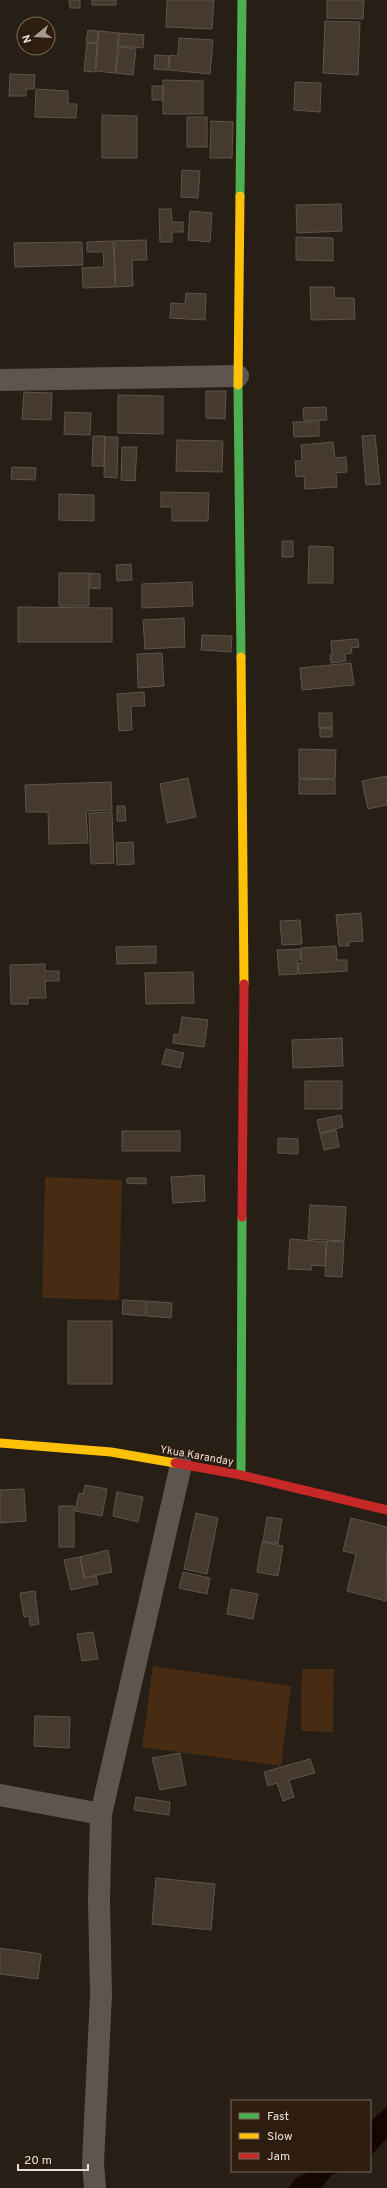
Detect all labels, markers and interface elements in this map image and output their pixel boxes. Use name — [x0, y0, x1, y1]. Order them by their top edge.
north arrow — [16, 16, 56, 56]
text: N — [20, 33, 35, 45]
street label: Ykua Karanday — [159, 1443, 235, 1469]
legend — [231, 2100, 371, 2172]
text: Fast — [267, 2109, 289, 2125]
text: Slow — [267, 2129, 293, 2145]
scale bar — [18, 2146, 88, 2172]
text: Jam — [267, 2149, 290, 2165]
text: 20 m — [24, 2153, 52, 2169]

